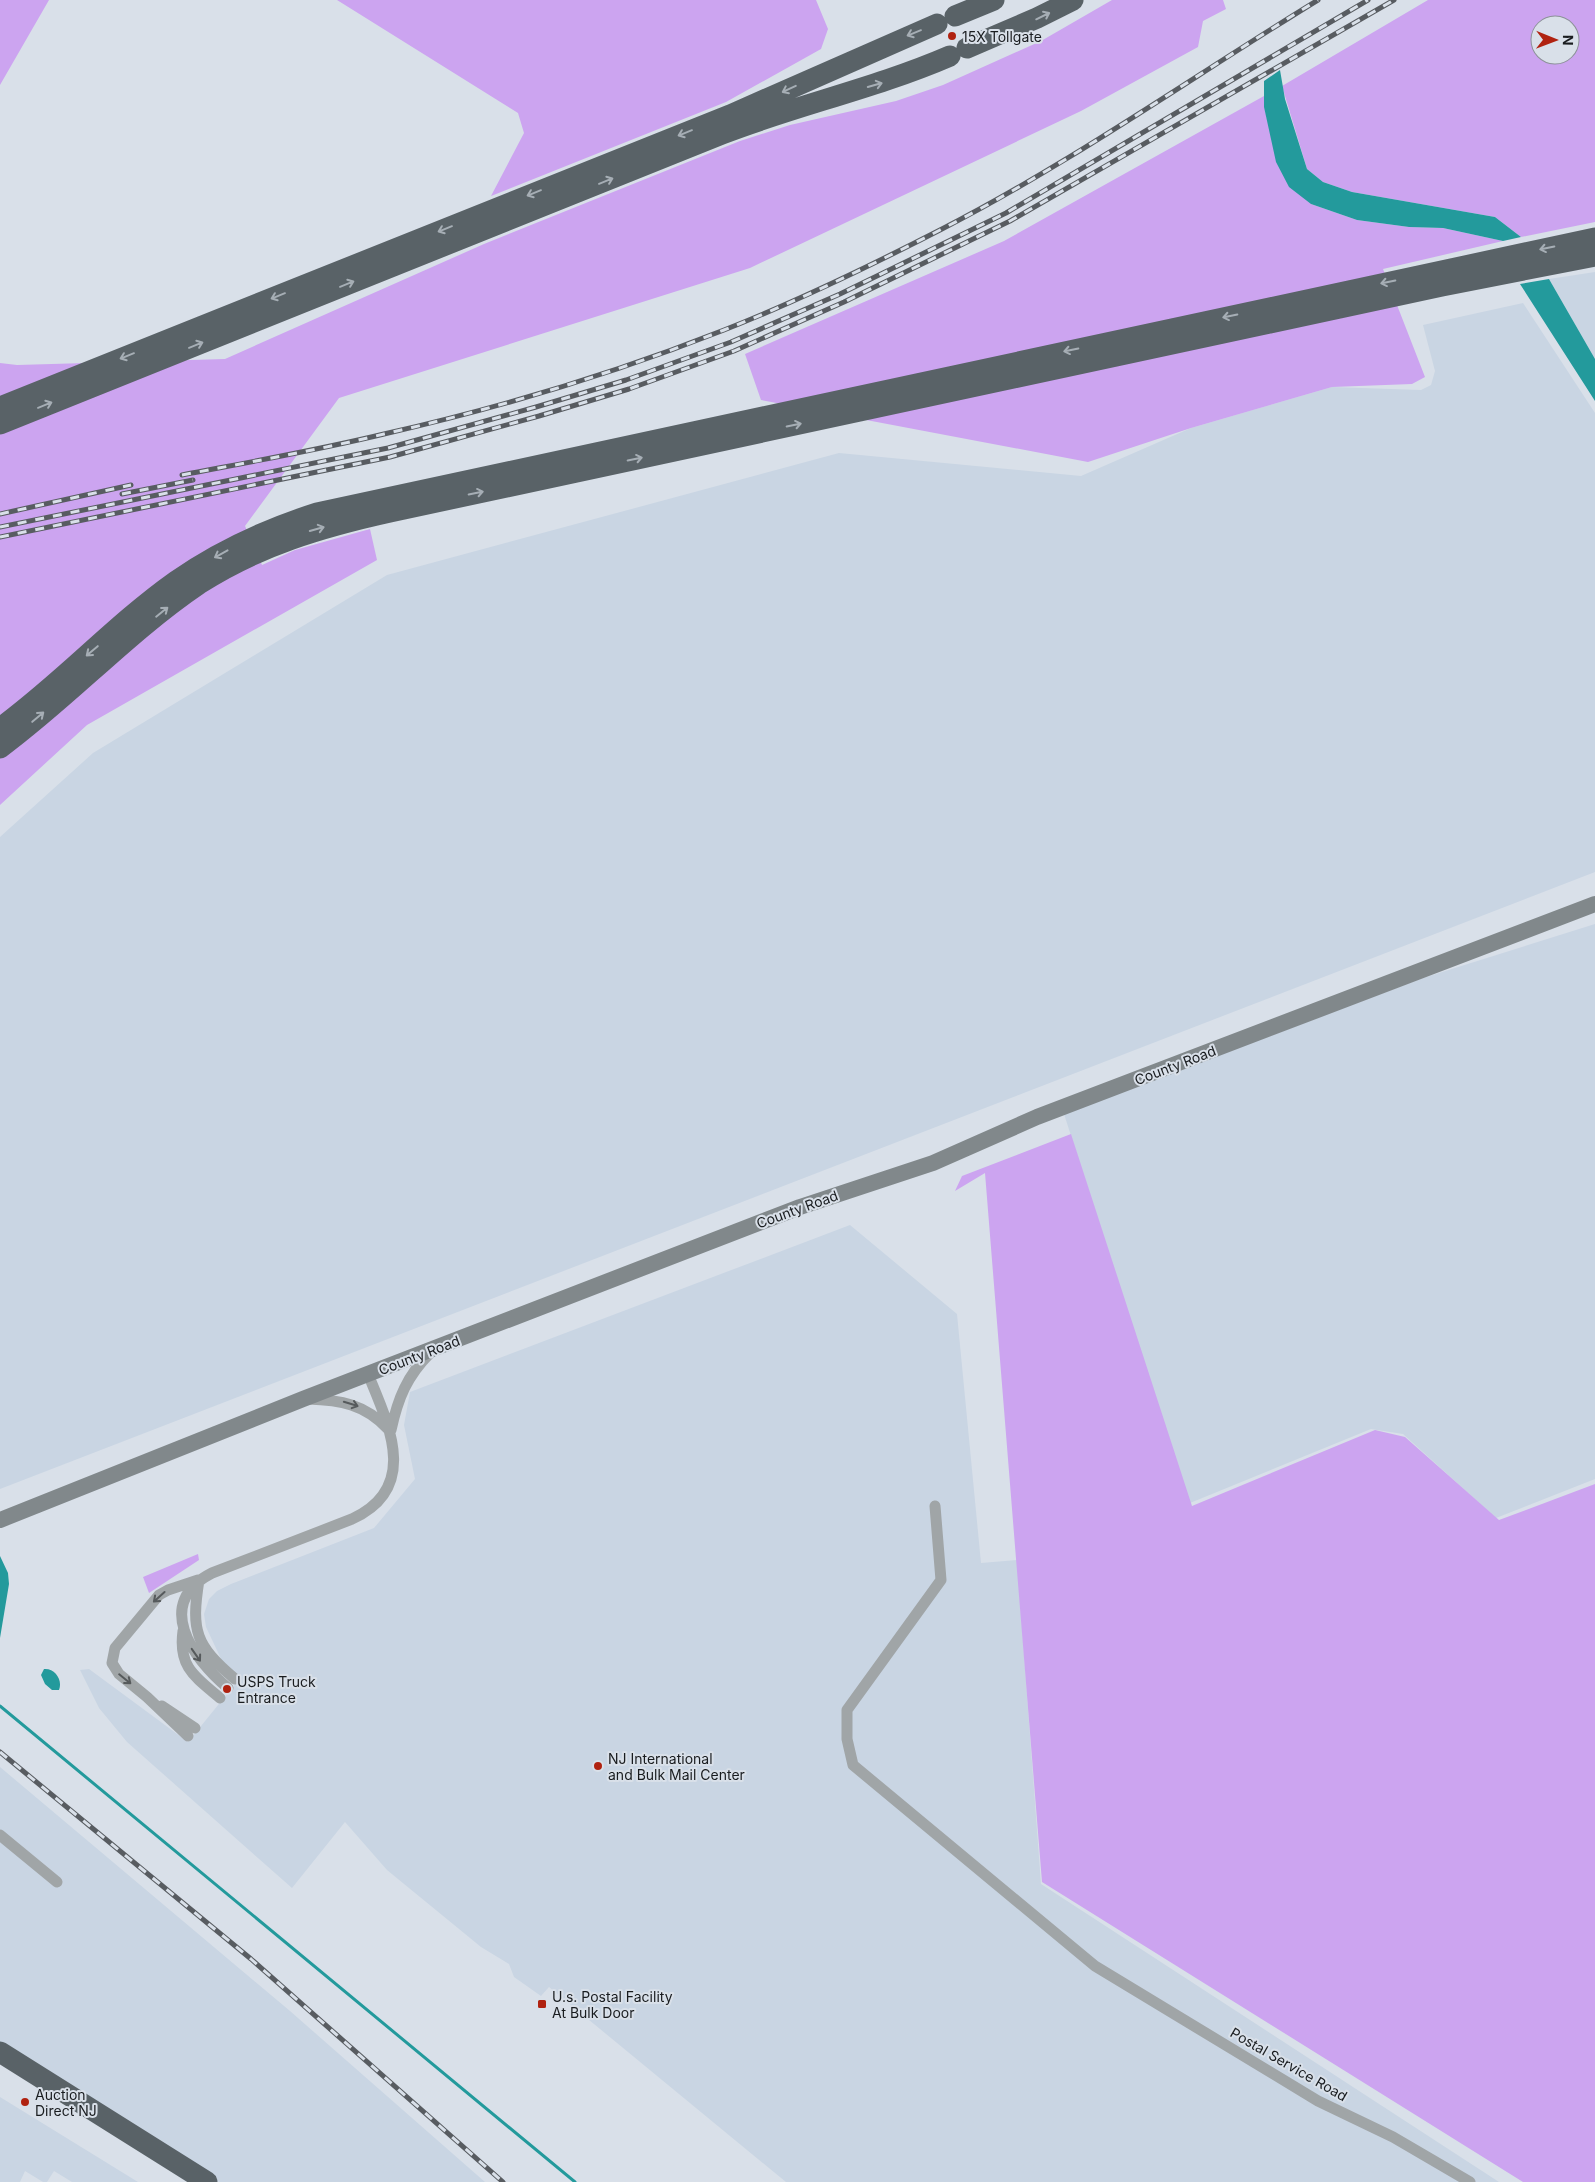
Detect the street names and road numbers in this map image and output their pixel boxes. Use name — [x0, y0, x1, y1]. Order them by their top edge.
street label: County Road — [1132, 1042, 1218, 1088]
street label: County Road — [754, 1186, 840, 1232]
street label: County Road — [376, 1332, 462, 1378]
street label: Postal Service Road — [1227, 2024, 1351, 2104]

